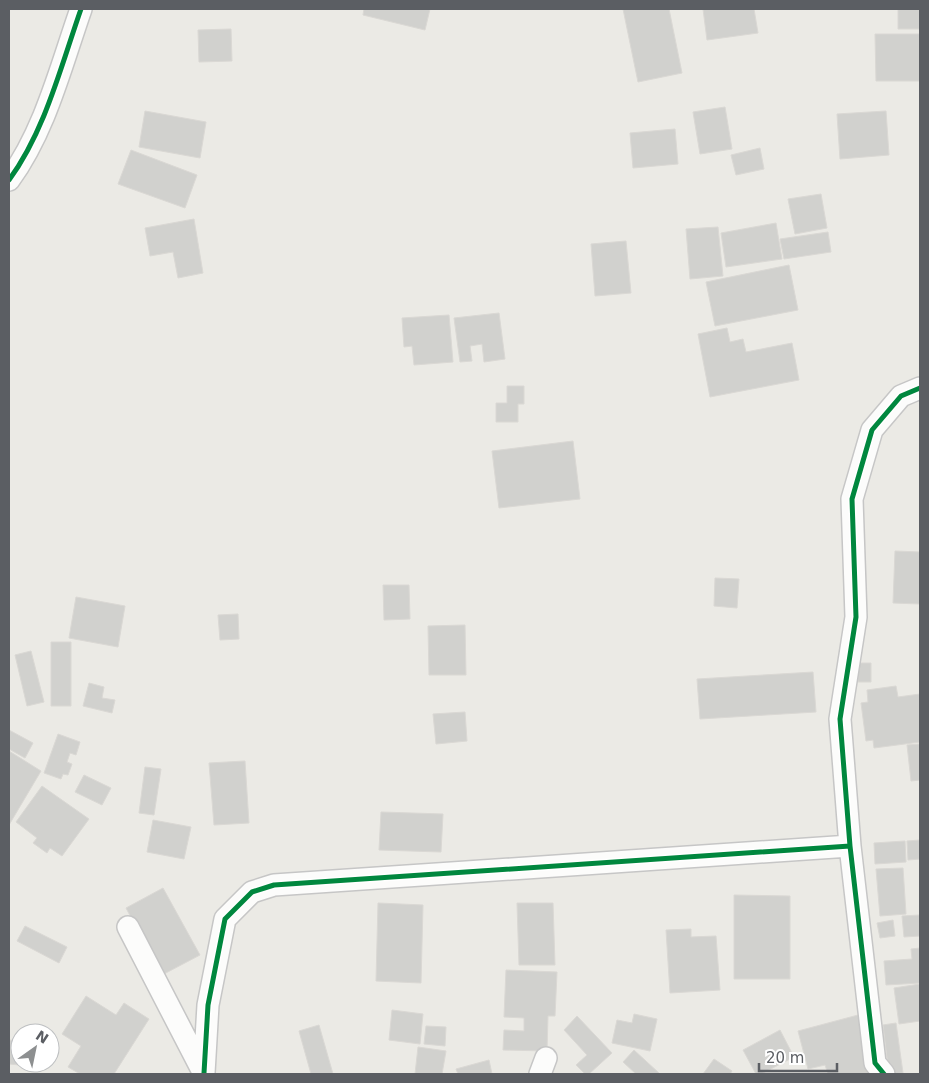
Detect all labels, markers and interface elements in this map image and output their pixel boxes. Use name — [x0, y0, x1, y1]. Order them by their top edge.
north arrow — [10, 1023, 60, 1073]
text: N — [33, 1027, 51, 1047]
scale bar — [759, 1040, 836, 1072]
text: 20 m — [766, 1049, 804, 1067]

